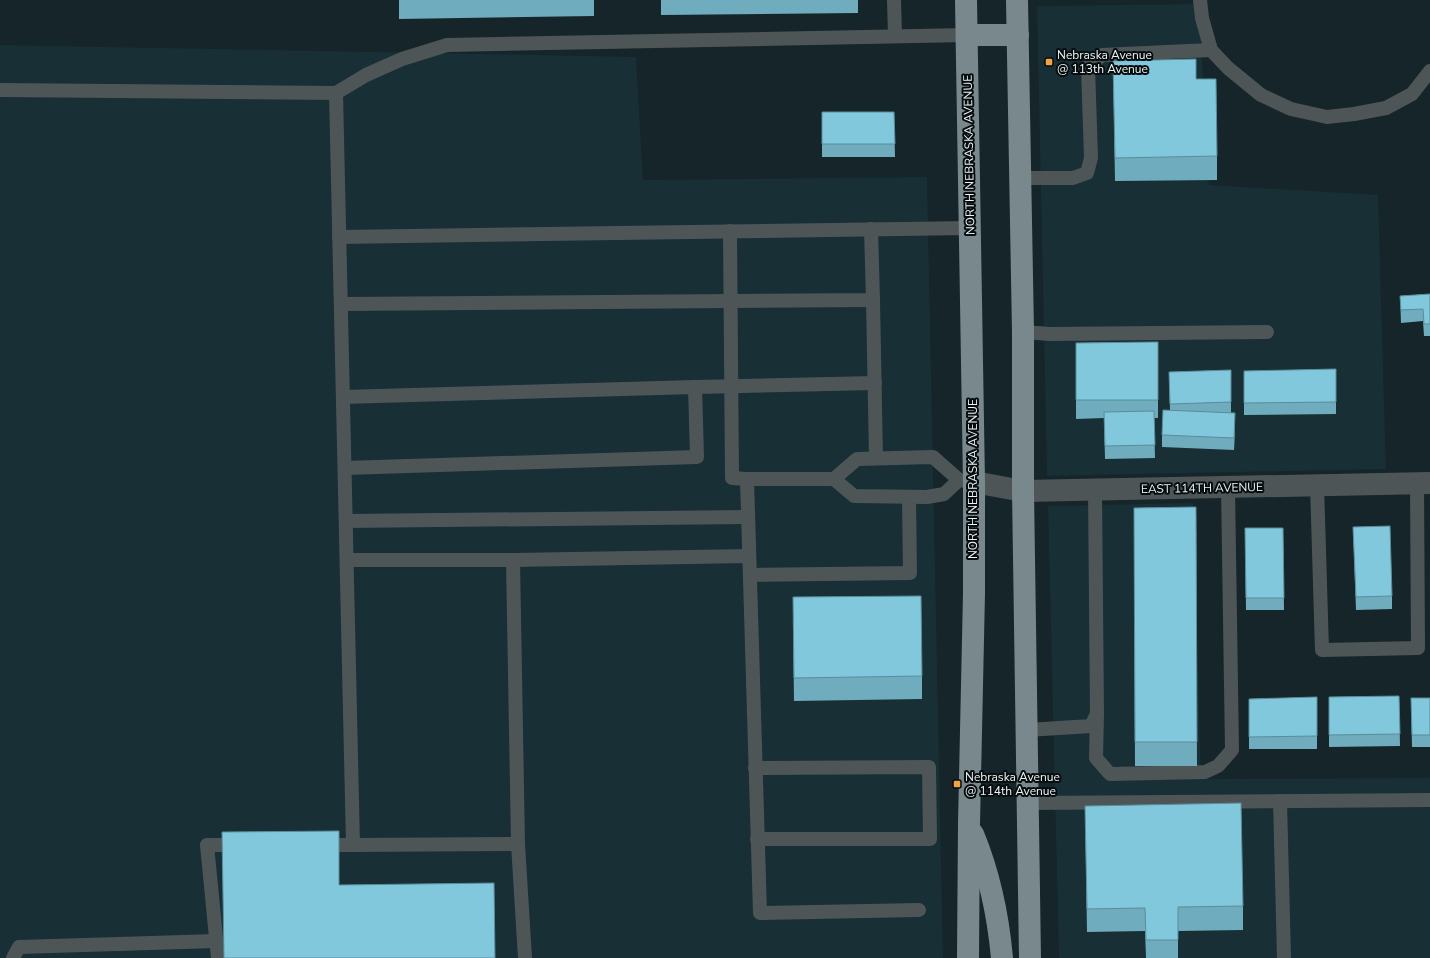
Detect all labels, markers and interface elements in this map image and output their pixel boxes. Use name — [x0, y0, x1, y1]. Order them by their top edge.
place label: Nebraska Avenue @ 113th Avenue — [1057, 47, 1152, 77]
marker: Nebraska Avenue @ 113th Avenue — [1044, 57, 1054, 67]
street label: NORTH NEBRASKA AVENUE — [960, 75, 978, 235]
street label: NORTH NEBRASKA AVENUE — [965, 399, 981, 559]
street label: EAST 114TH AVENUE — [1141, 479, 1263, 497]
place label: Nebraska Avenue @ 114th Avenue — [965, 769, 1060, 799]
marker: Nebraska Avenue @ 114th Avenue — [952, 779, 962, 789]

